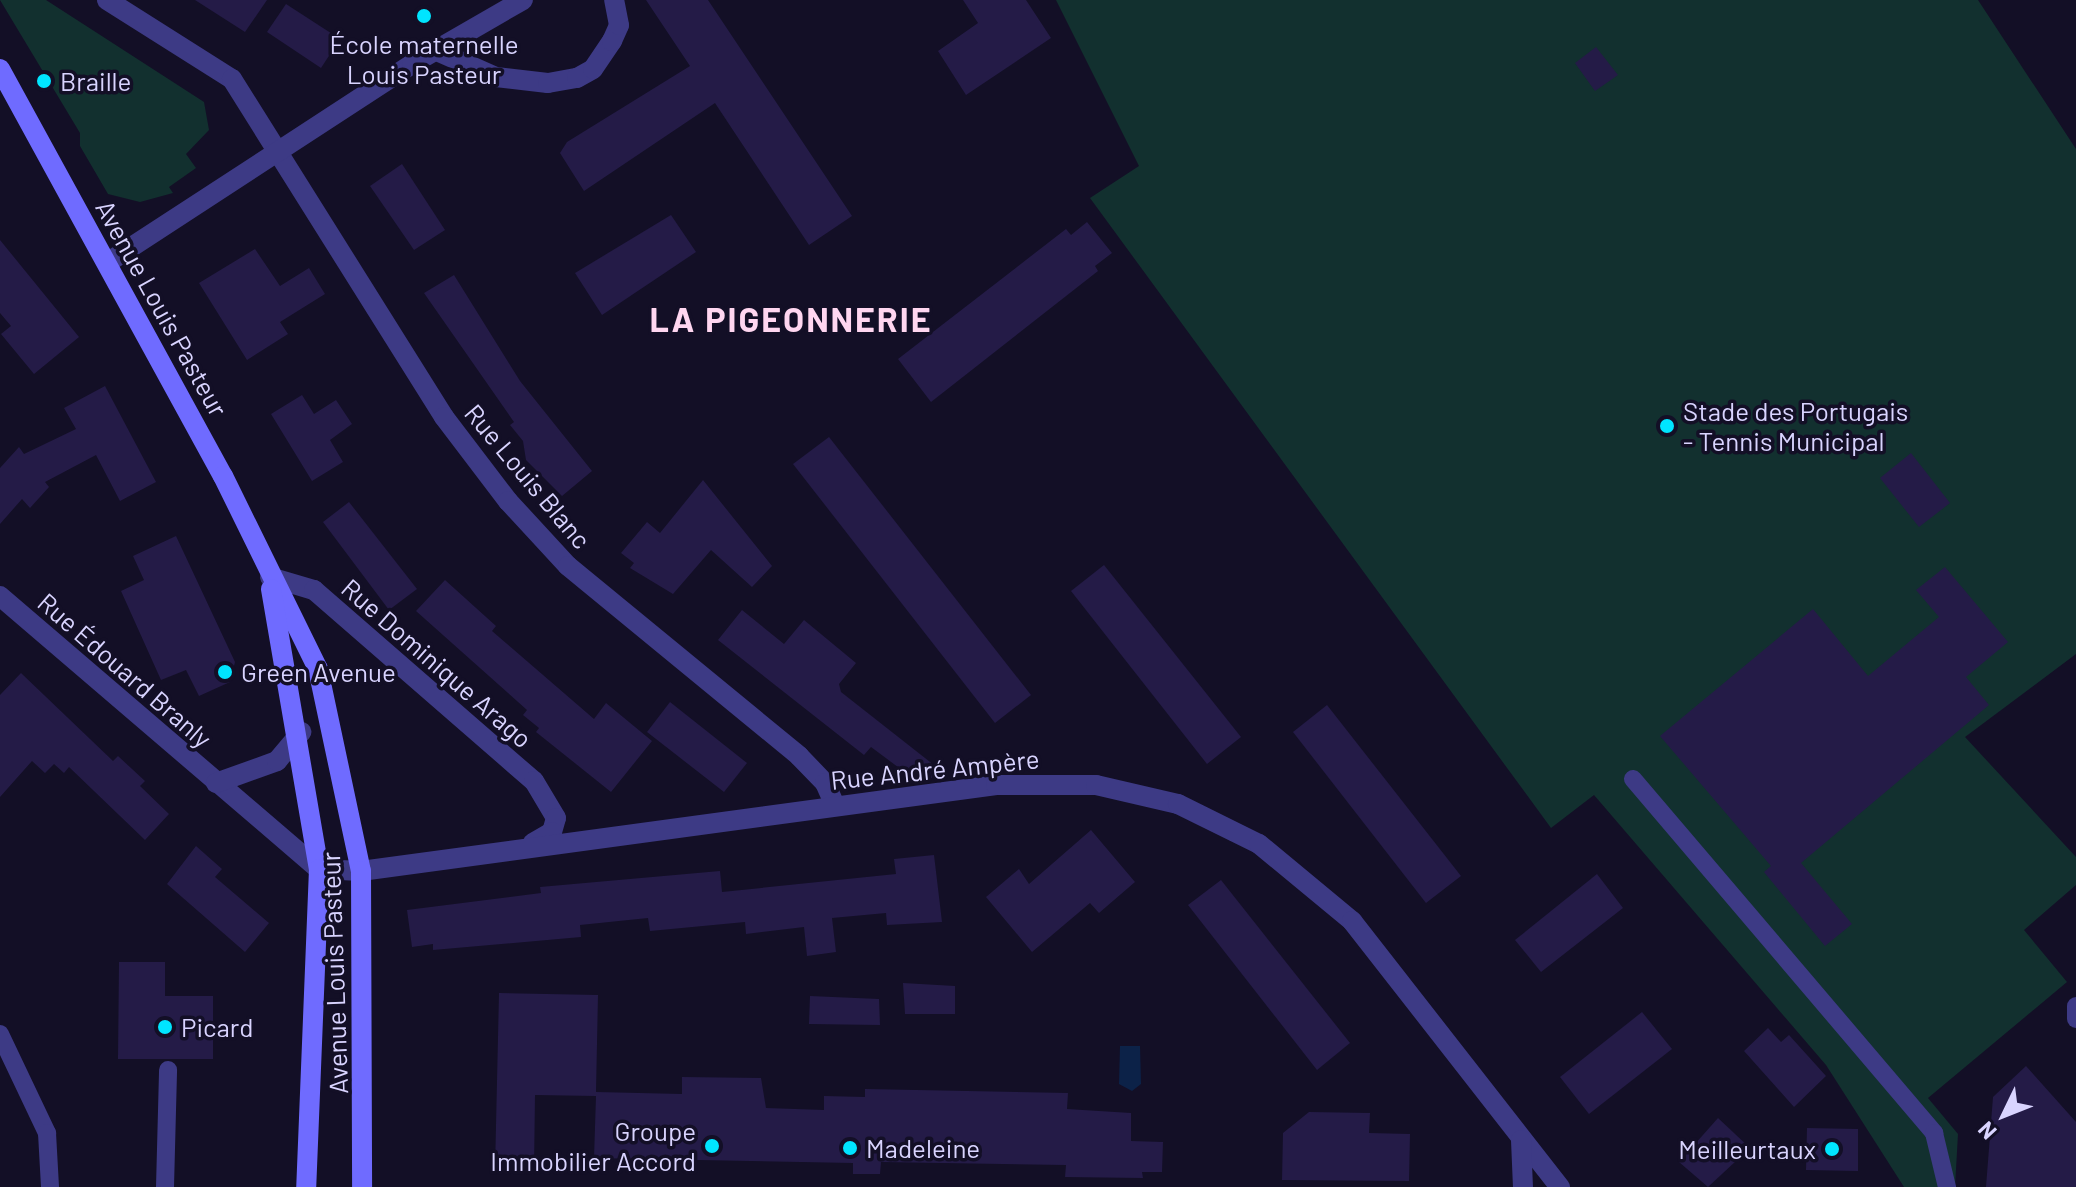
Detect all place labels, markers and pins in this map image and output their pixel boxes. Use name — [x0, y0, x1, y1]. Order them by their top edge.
marker: École maternelle Louis Pasteur — [415, 7, 433, 25]
place label: École maternelle Louis Pasteur — [330, 28, 518, 90]
place label: Braille — [60, 65, 131, 97]
marker: Braille — [35, 72, 53, 90]
place label: Stade des Portugais - Tennis Municipal — [1683, 395, 1908, 456]
marker: Stade des Portugais - Tennis Municipal — [1658, 417, 1676, 435]
place label: Green Avenue — [241, 656, 396, 688]
marker: Green Avenue — [216, 663, 234, 681]
place label: Picard — [181, 1011, 253, 1043]
marker: Picard — [156, 1018, 174, 1036]
place label: Groupe Immobilier Accord — [490, 1115, 696, 1176]
place label: Madeleine — [866, 1132, 980, 1164]
place label: Meilleurtaux — [1678, 1133, 1816, 1165]
marker: Groupe Immobilier Accord — [703, 1137, 721, 1155]
marker: Madeleine — [841, 1139, 859, 1157]
marker: Meilleurtaux — [1823, 1140, 1841, 1158]

